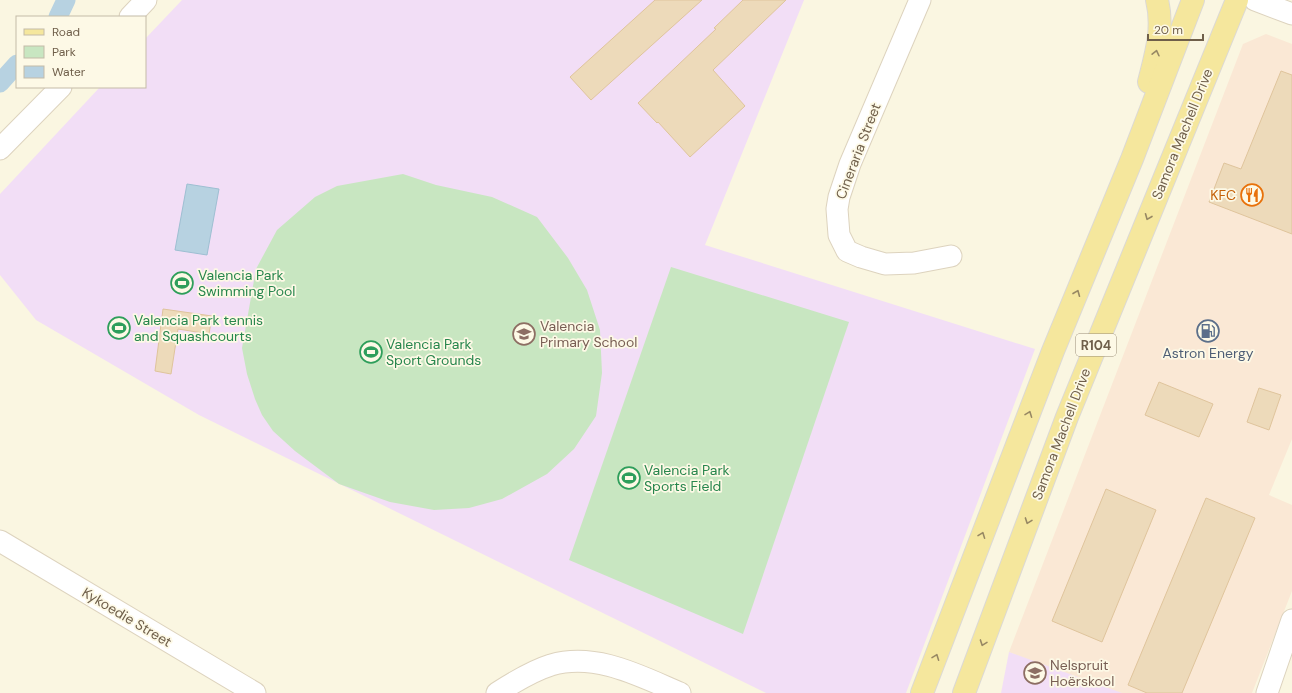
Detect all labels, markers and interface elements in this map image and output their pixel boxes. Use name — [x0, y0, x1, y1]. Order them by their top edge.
legend — [16, 16, 146, 88]
scale bar — [1148, 16, 1203, 42]
text: 20 m — [1154, 22, 1183, 38]
text: Road — [52, 24, 80, 40]
text: Park — [52, 44, 76, 60]
one-way arrow — [1152, 50, 1160, 56]
text: Water — [52, 64, 86, 80]
street label: Samora Machell Drive — [1148, 66, 1216, 202]
street label: Cineraria Street — [831, 100, 885, 202]
restaurant icon: KFC — [1239, 182, 1265, 208]
place label: KFC — [1210, 186, 1236, 204]
one-way arrow — [1144, 214, 1152, 221]
place label: Valencia Park Swimming Pool — [198, 266, 295, 300]
sports icon: Valencia Park Swimming Pool — [169, 270, 195, 296]
one-way arrow — [1072, 289, 1080, 296]
place label: Valencia Park tennis and Squashcourts — [134, 311, 263, 345]
sports icon: Valencia Park tennis and Squashcourts — [106, 315, 132, 341]
place label: Valencia Primary School — [540, 317, 637, 351]
fuel station icon: Astron Energy — [1195, 318, 1221, 344]
school or university icon: Valencia Primary School — [511, 321, 537, 347]
road number: R104 — [1076, 334, 1116, 356]
place label: Valencia Park Sport Grounds — [386, 335, 481, 369]
sports icon: Valencia Park Sport Grounds — [358, 339, 384, 365]
place label: Astron Energy — [1163, 344, 1254, 362]
street label: Samora Machell Drive — [1028, 366, 1094, 502]
one-way arrow — [1024, 410, 1032, 417]
place label: Valencia Park Sports Field — [644, 461, 730, 495]
sports icon: Valencia Park Sports Field — [616, 465, 642, 491]
one-way arrow — [1025, 517, 1033, 524]
one-way arrow — [978, 532, 986, 539]
street label: Kykoedie Street — [79, 583, 175, 651]
one-way arrow — [980, 639, 988, 646]
one-way arrow — [931, 653, 939, 660]
place label: Nelspruit Hoërskool — [1050, 656, 1114, 690]
school or university icon: Nelspruit Hoërskool — [1022, 660, 1048, 686]

